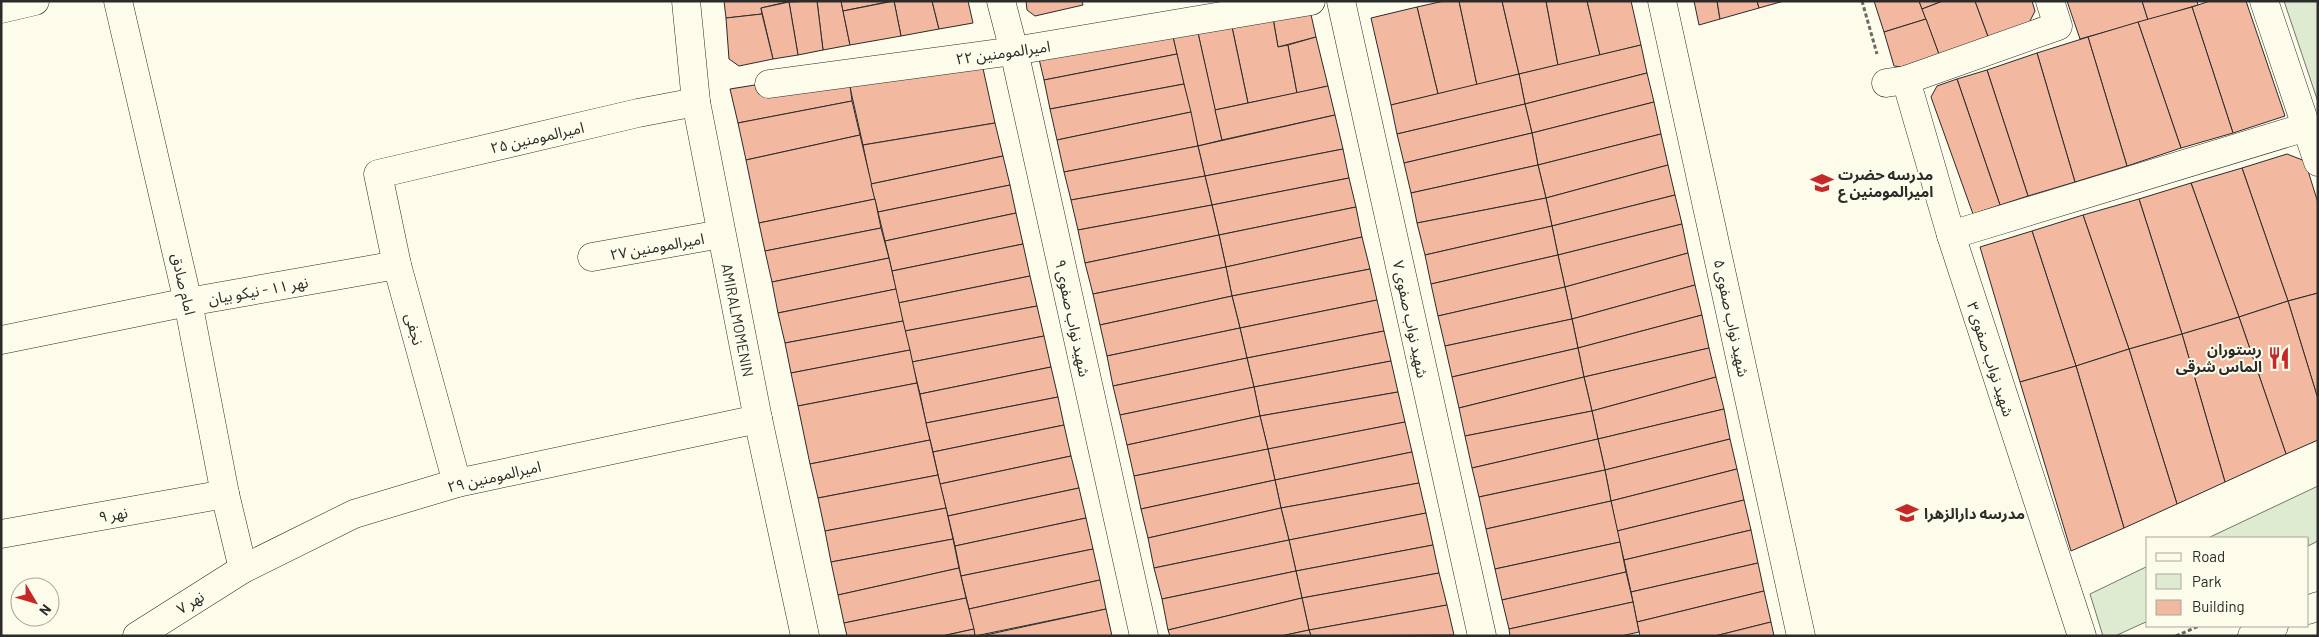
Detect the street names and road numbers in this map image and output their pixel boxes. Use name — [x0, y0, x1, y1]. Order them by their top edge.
street label: امیرالمومنین ۲۲ — [954, 36, 1052, 69]
street label: امیرالمومنین ۲۵ — [488, 117, 586, 157]
street label: امیرالمومنین ۲۷ — [608, 229, 706, 264]
street label: امام صادق — [165, 251, 200, 317]
street label: شهید نواب صفوی ۹ — [1051, 258, 1094, 379]
street label: شهید نواب صفوی ۵ — [1710, 258, 1753, 379]
street label: شهید نواب صفوی ۷ — [1389, 259, 1432, 380]
street label: AMIRALMOMENIN — [718, 262, 758, 378]
street label: نهر ۱۱ - نیکو بیان — [207, 272, 310, 309]
street label: شهید نواب صفوی ۳ — [1963, 299, 2018, 419]
street label: نجفی — [401, 311, 428, 347]
street label: امیرالمومنین ۲۹ — [445, 456, 543, 496]
street label: نهر ۹ — [97, 503, 129, 526]
street label: نهر ۷ — [173, 587, 208, 618]

